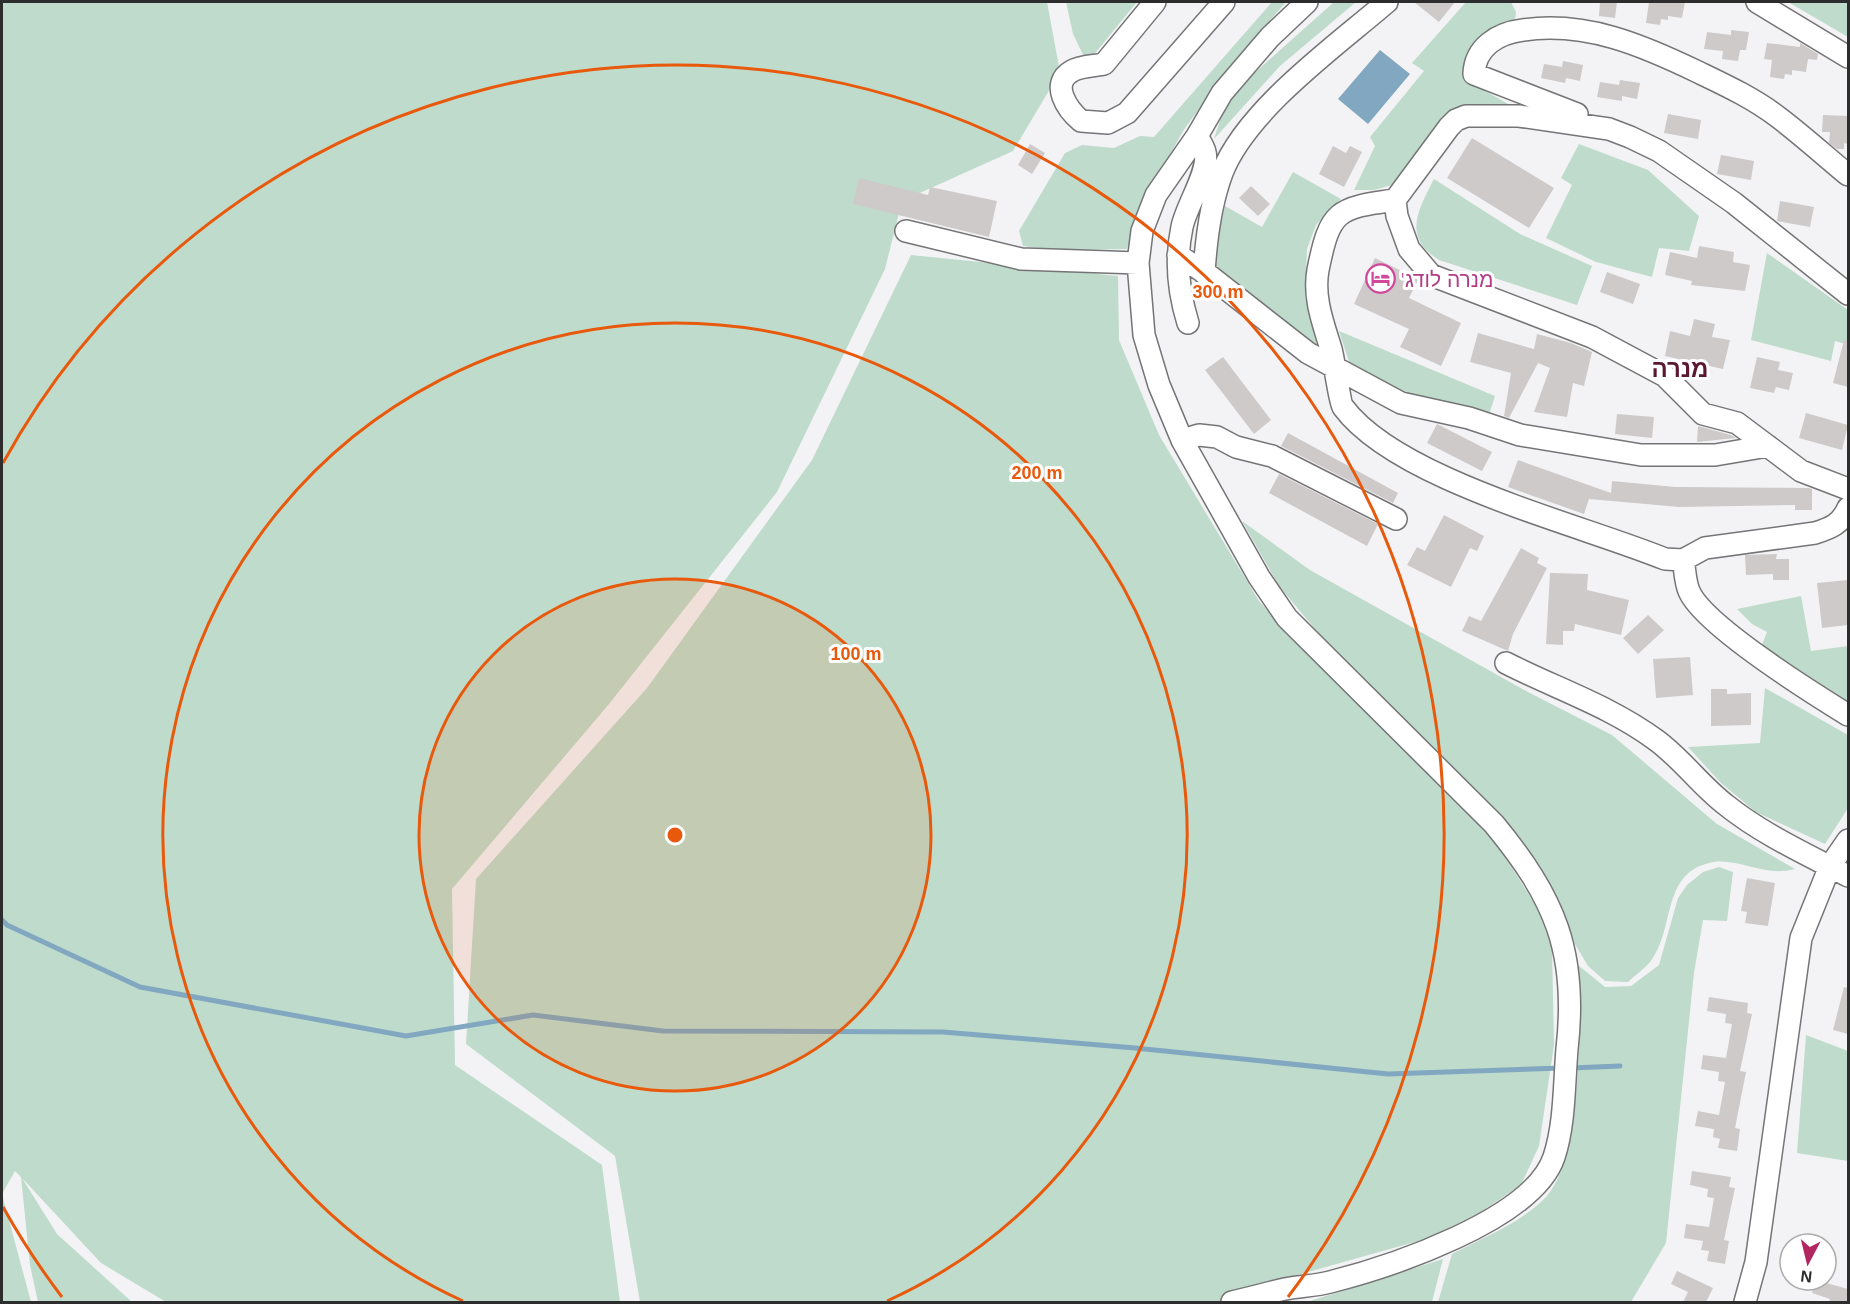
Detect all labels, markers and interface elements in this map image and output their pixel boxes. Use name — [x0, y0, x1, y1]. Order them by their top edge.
hotel icon: 'מנרה לודג — [1364, 263, 1396, 295]
place label: 'מנרה לודג — [1401, 268, 1493, 291]
text: 300 m — [1192, 282, 1244, 302]
district label: מנרה — [1651, 355, 1709, 382]
text: 200 m — [1011, 463, 1063, 483]
text: 100 m — [830, 644, 882, 664]
centre of rings — [665, 825, 685, 845]
north arrow — [1778, 1232, 1838, 1292]
text: N — [1799, 1267, 1813, 1286]

